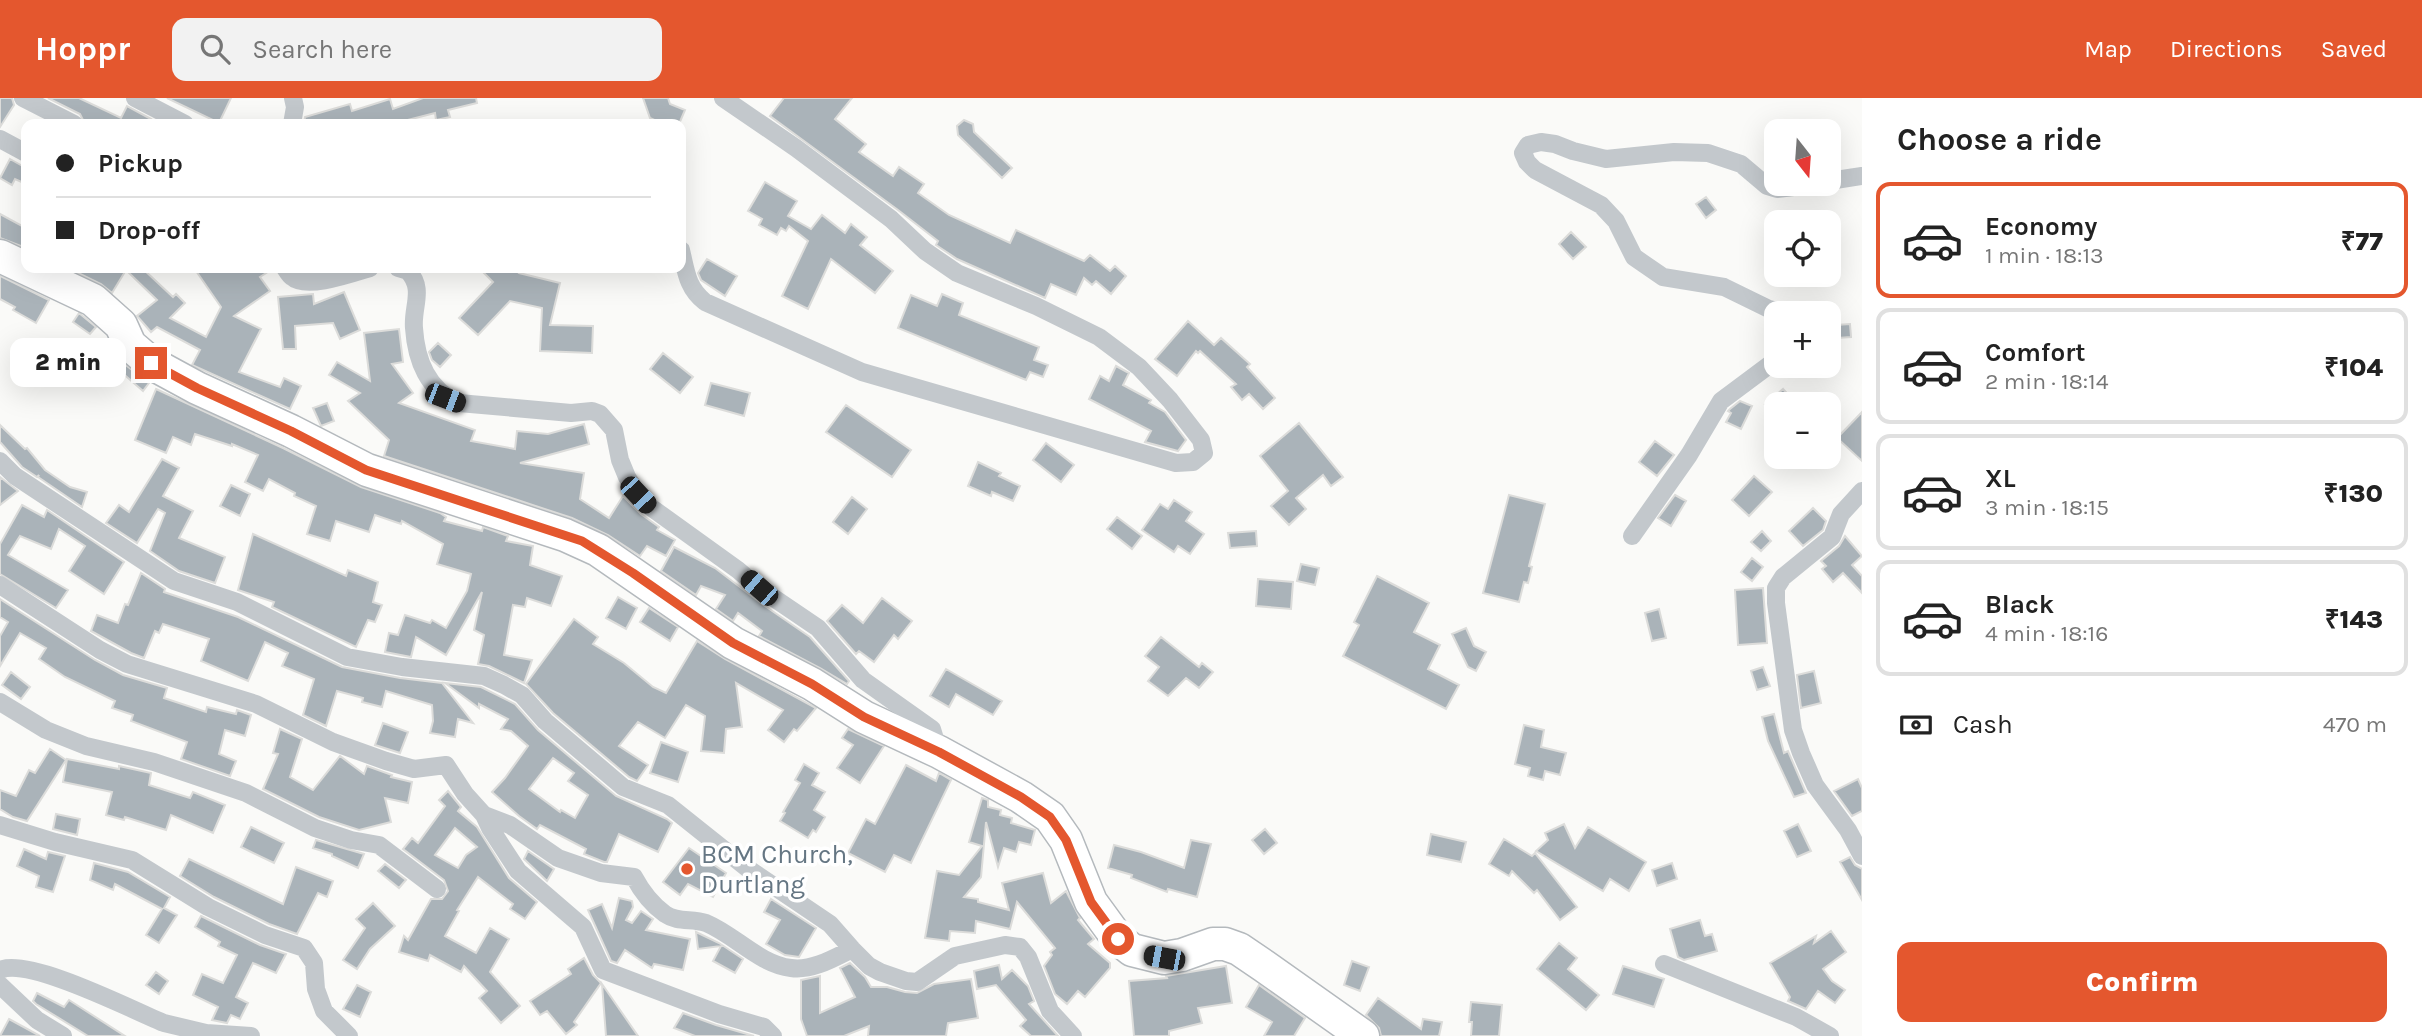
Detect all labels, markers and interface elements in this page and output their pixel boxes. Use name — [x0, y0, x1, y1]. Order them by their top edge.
search box — [172, 18, 662, 81]
text: Hoppr — [35, 30, 130, 68]
icon: search — [196, 30, 234, 68]
text: Search here — [252, 34, 392, 65]
text: Map — [2084, 35, 2132, 63]
text: Directions — [2170, 35, 2283, 63]
text: Saved — [2321, 35, 2387, 63]
north arrow — [1764, 119, 1841, 196]
map controls — [1764, 119, 1841, 469]
text: Choose a ride — [1897, 121, 2102, 158]
text: Pickup — [98, 148, 183, 179]
icon: car — [1901, 209, 1964, 272]
button: locate — [1764, 210, 1841, 287]
text: Economy — [1985, 211, 2097, 242]
text: Drop-off — [98, 215, 200, 246]
text: ₹77 — [2341, 226, 2383, 257]
text: 1 min · 18:13 — [1985, 242, 2104, 269]
button: + — [1764, 301, 1841, 378]
icon: car — [1901, 335, 1964, 398]
text: Comfort — [1985, 337, 2086, 368]
callout: 2 min — [11, 338, 127, 388]
route end — [135, 347, 167, 379]
text: 2 min — [35, 349, 101, 376]
text: ₹104 — [2324, 352, 2383, 383]
text: 2 min · 18:14 — [1985, 368, 2109, 395]
car — [422, 381, 469, 415]
button: − — [1764, 392, 1841, 469]
icon: car — [1901, 461, 1964, 524]
text: XL — [1985, 463, 2016, 494]
car — [616, 472, 661, 518]
text: ₹130 — [2324, 478, 2383, 509]
text: 3 min · 18:15 — [1985, 494, 2109, 521]
car — [737, 566, 782, 610]
icon: car — [1901, 587, 1964, 650]
text: Black — [1985, 589, 2054, 620]
text: ₹143 — [2325, 604, 2383, 635]
text: 4 min · 18:16 — [1985, 620, 2108, 647]
icon: cash — [1897, 706, 1935, 744]
text: Cash — [1953, 709, 2013, 740]
text: 470 m — [2323, 711, 2387, 738]
place label: BCM Church, Durtlang — [701, 839, 853, 900]
marker: BCM Church, Durtlang — [679, 861, 695, 877]
route start — [1102, 923, 1134, 955]
button: Confirm — [1897, 942, 2387, 1022]
car — [1142, 944, 1187, 972]

